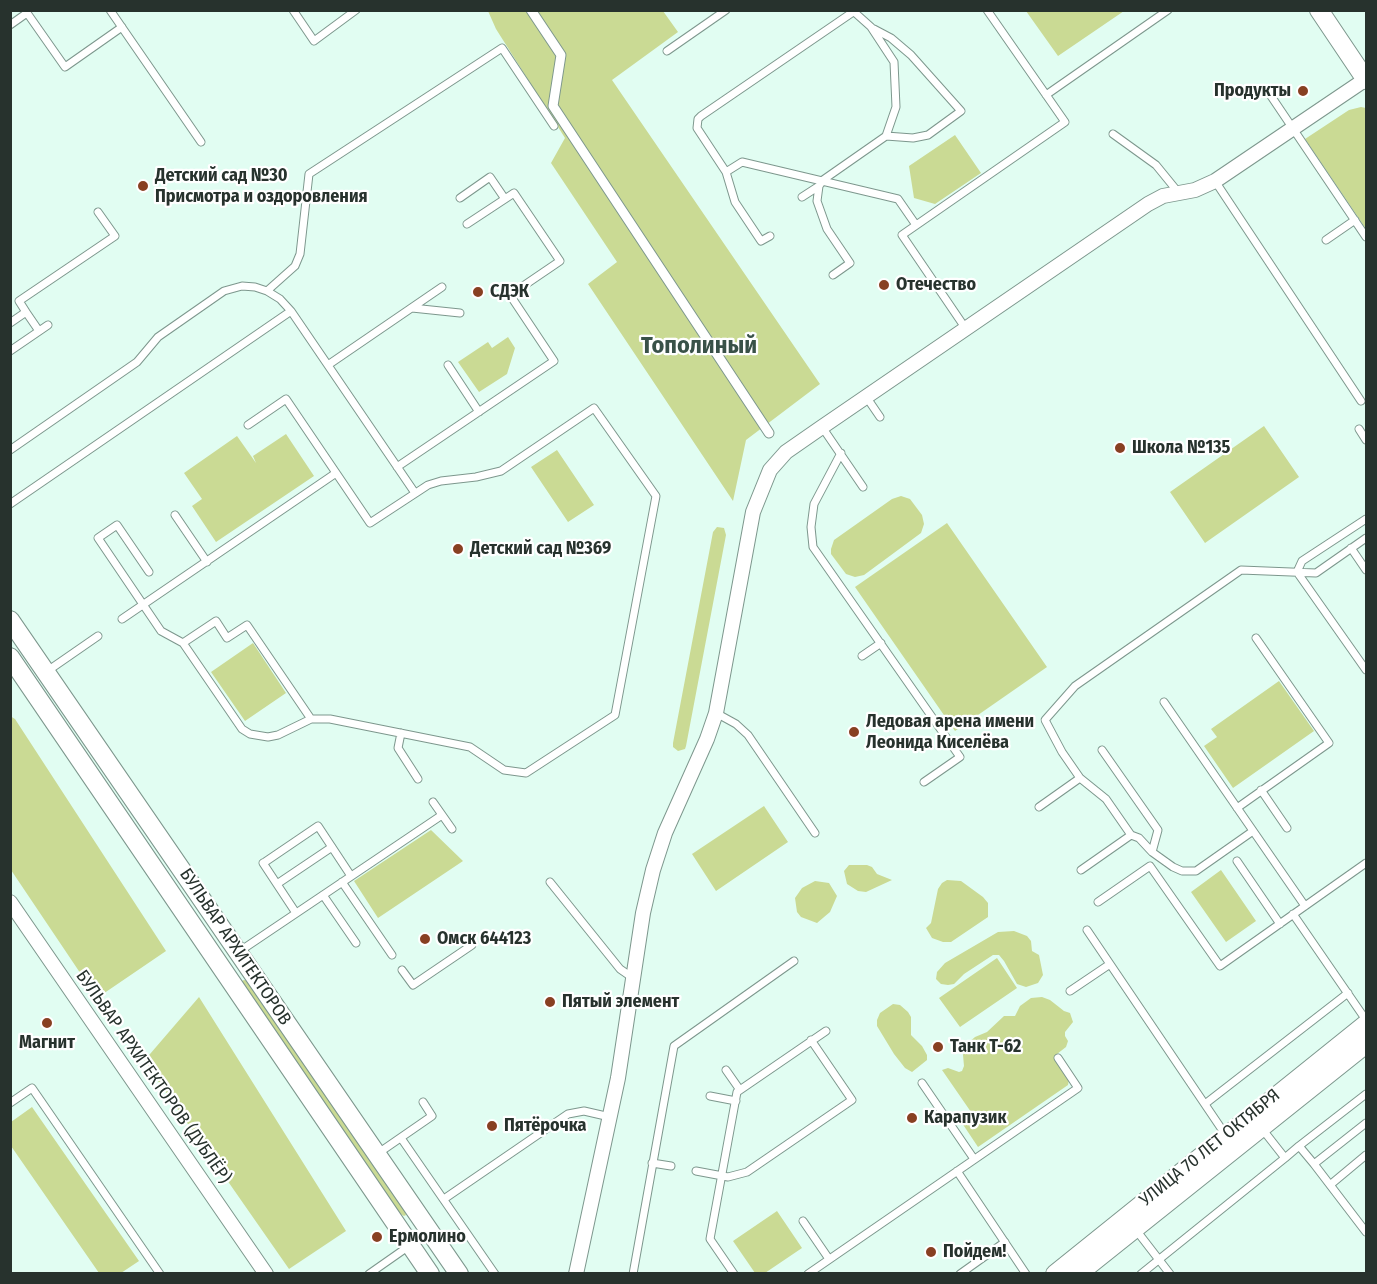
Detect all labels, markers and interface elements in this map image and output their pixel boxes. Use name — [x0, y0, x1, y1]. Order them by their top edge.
place label: Продукты — [1214, 80, 1291, 102]
marker: Продукты — [1296, 84, 1310, 98]
place label: Детский сад №30 Присмотра и оздоровления — [155, 165, 368, 207]
marker: Детский сад №30 Присмотра и оздоровления — [136, 179, 150, 193]
place label: Отечество — [896, 274, 976, 296]
marker: Отечество — [877, 278, 891, 292]
place label: СДЭК — [490, 281, 529, 303]
marker: СДЭК — [471, 285, 485, 299]
district label: Тополиный — [641, 332, 757, 360]
place label: Школа №135 — [1132, 437, 1230, 459]
marker: Школа №135 — [1113, 441, 1127, 455]
place label: Детский сад №369 — [470, 538, 611, 560]
marker: Детский сад №369 — [451, 542, 465, 556]
place label: Ледовая арена имени Леонида Киселёва — [866, 711, 1034, 754]
marker: Ледовая арена имени Леонида Киселёва — [847, 725, 861, 739]
street label: БУЛЬВАР АРХИТЕКТОРОВ — [175, 865, 295, 1029]
place label: Омск 644123 — [437, 928, 531, 950]
marker: Омск 644123 — [418, 932, 432, 946]
street label: БУЛЬВАР АРХИТЕКТОРОВ (ДУБЛЁР) — [71, 966, 235, 1188]
place label: Пятый элемент — [562, 991, 679, 1013]
marker: Пятый элемент — [543, 995, 557, 1009]
marker: Магнит — [40, 1016, 54, 1030]
place label: Магнит — [19, 1032, 75, 1054]
place label: Танк Т-62 — [950, 1036, 1021, 1058]
marker: Танк Т-62 — [931, 1040, 945, 1054]
street label: УЛИЦА 70 ЛЕТ ОКТЯБРЯ — [1135, 1085, 1285, 1211]
place label: Карапузик — [924, 1107, 1006, 1129]
marker: Карапузик — [905, 1111, 919, 1125]
place label: Пятёрочка — [504, 1115, 586, 1137]
marker: Пятёрочка — [485, 1119, 499, 1133]
place label: Ермолино — [389, 1226, 466, 1248]
marker: Ермолино — [370, 1230, 384, 1244]
place label: Пойдем! — [943, 1241, 1006, 1263]
marker: Пойдем! — [924, 1245, 938, 1259]

